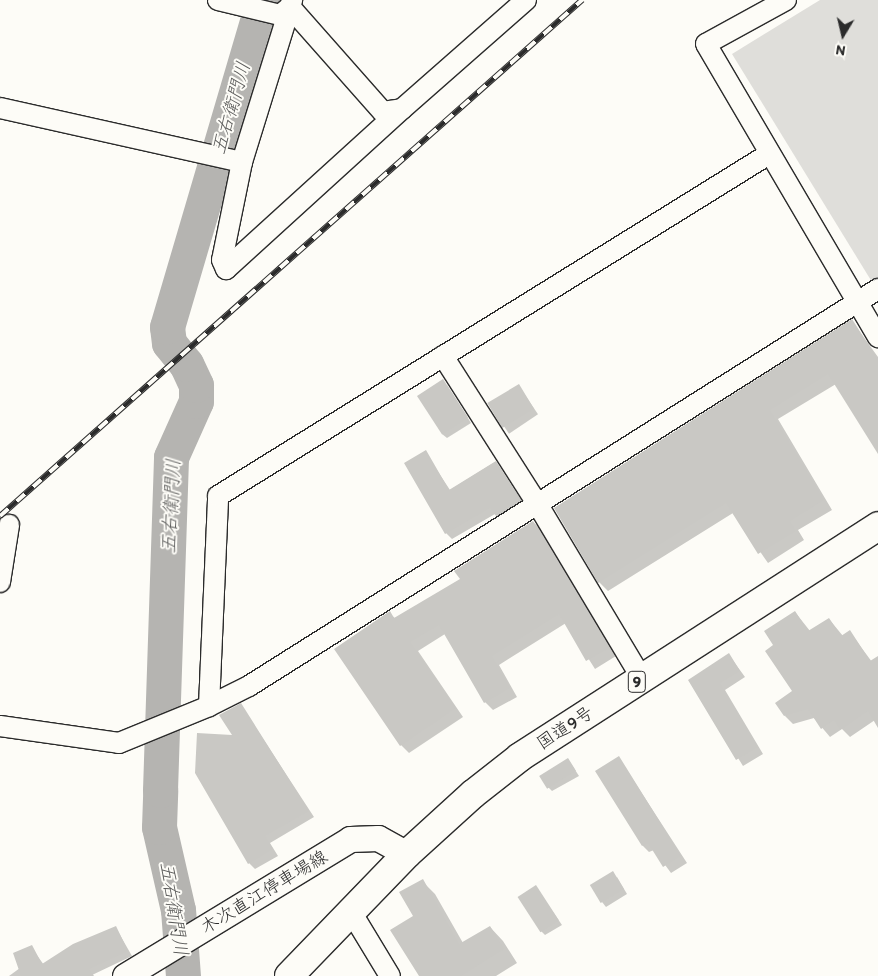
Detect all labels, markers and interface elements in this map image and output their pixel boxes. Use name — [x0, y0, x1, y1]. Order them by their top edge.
north arrow — [818, 10, 868, 60]
text: N — [835, 41, 847, 59]
water label: 五右衛門川 — [207, 59, 255, 157]
water label: 五右衛門川 — [157, 458, 185, 554]
road number: 9 — [627, 669, 647, 696]
street label: 国道9号 — [533, 702, 597, 754]
street label: 木次直江停車場線 — [197, 846, 331, 938]
water label: 五右衛門川 — [155, 860, 193, 958]

